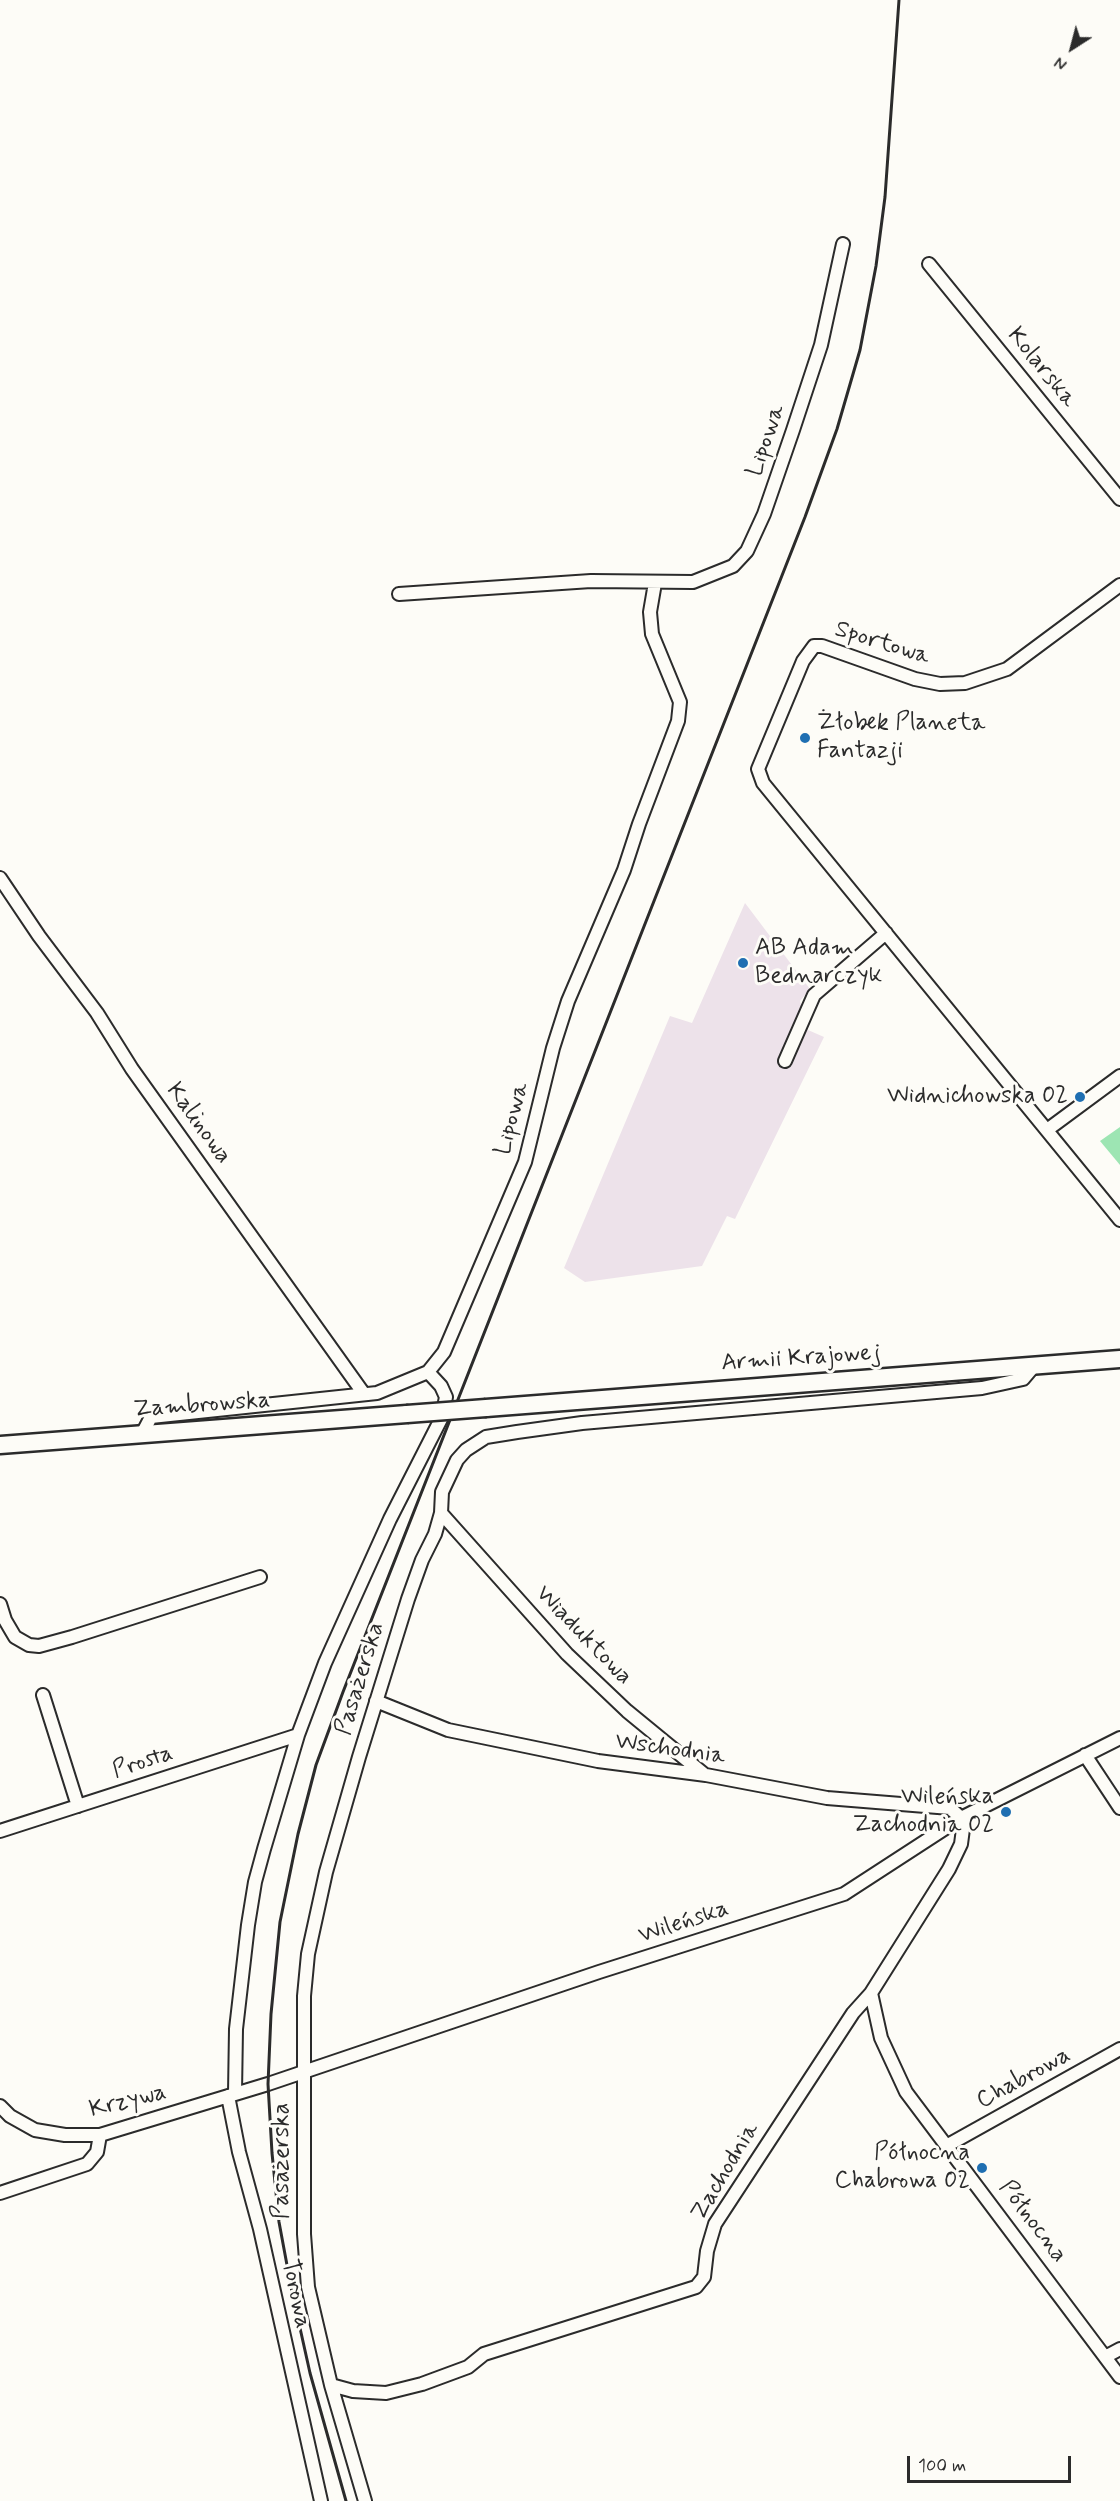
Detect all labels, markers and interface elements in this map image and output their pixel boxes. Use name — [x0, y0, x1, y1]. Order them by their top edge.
north arrow — [1042, 18, 1102, 78]
text: N — [1051, 51, 1072, 75]
street label: Kolarska — [1000, 322, 1082, 414]
street label: Lipowa — [741, 401, 793, 481]
street label: Sportowa — [831, 616, 933, 672]
place label: Żłobek Planeta Fantazji — [817, 710, 986, 766]
marker: Żłobek Planeta Fantazji — [798, 731, 812, 745]
place label: AB Adam Bednarczyk — [755, 935, 882, 991]
marker: AB Adam Bednarczyk — [736, 956, 750, 970]
street label: Kalinowa — [159, 1078, 237, 1170]
street label: Lipowa — [490, 1080, 536, 1158]
place label: Widnichowska 02 — [887, 1083, 1068, 1111]
marker: Widnichowska 02 — [1073, 1090, 1087, 1104]
street label: Armii Krajowej — [720, 1339, 882, 1379]
street label: Zambrowska — [133, 1387, 271, 1425]
street label: Wiaduktowa — [528, 1580, 638, 1692]
street label: Pasażerska — [330, 1619, 392, 1739]
street label: Wschodnia — [613, 1728, 727, 1772]
street label: Prosta — [109, 1740, 177, 1786]
place label: Wileńska Zachodnia 02 — [853, 1784, 994, 1840]
marker: Wileńska Zachodnia 02 — [999, 1805, 1013, 1819]
street label: Wileńska — [635, 1895, 733, 1951]
street label: Chabrowa — [972, 2041, 1076, 2117]
street label: Krzywa — [86, 2079, 170, 2125]
street label: Pasażerska — [269, 2103, 297, 2219]
street label: Zachodnia — [686, 2118, 766, 2226]
place label: Północna Chabrowa 02 — [834, 2140, 970, 2196]
marker: Północna Chabrowa 02 — [975, 2161, 989, 2175]
street label: Północna — [992, 2175, 1072, 2269]
street label: Torowa — [274, 2257, 316, 2331]
scale bar — [910, 2444, 1074, 2482]
text: 100 m — [918, 2454, 966, 2478]

